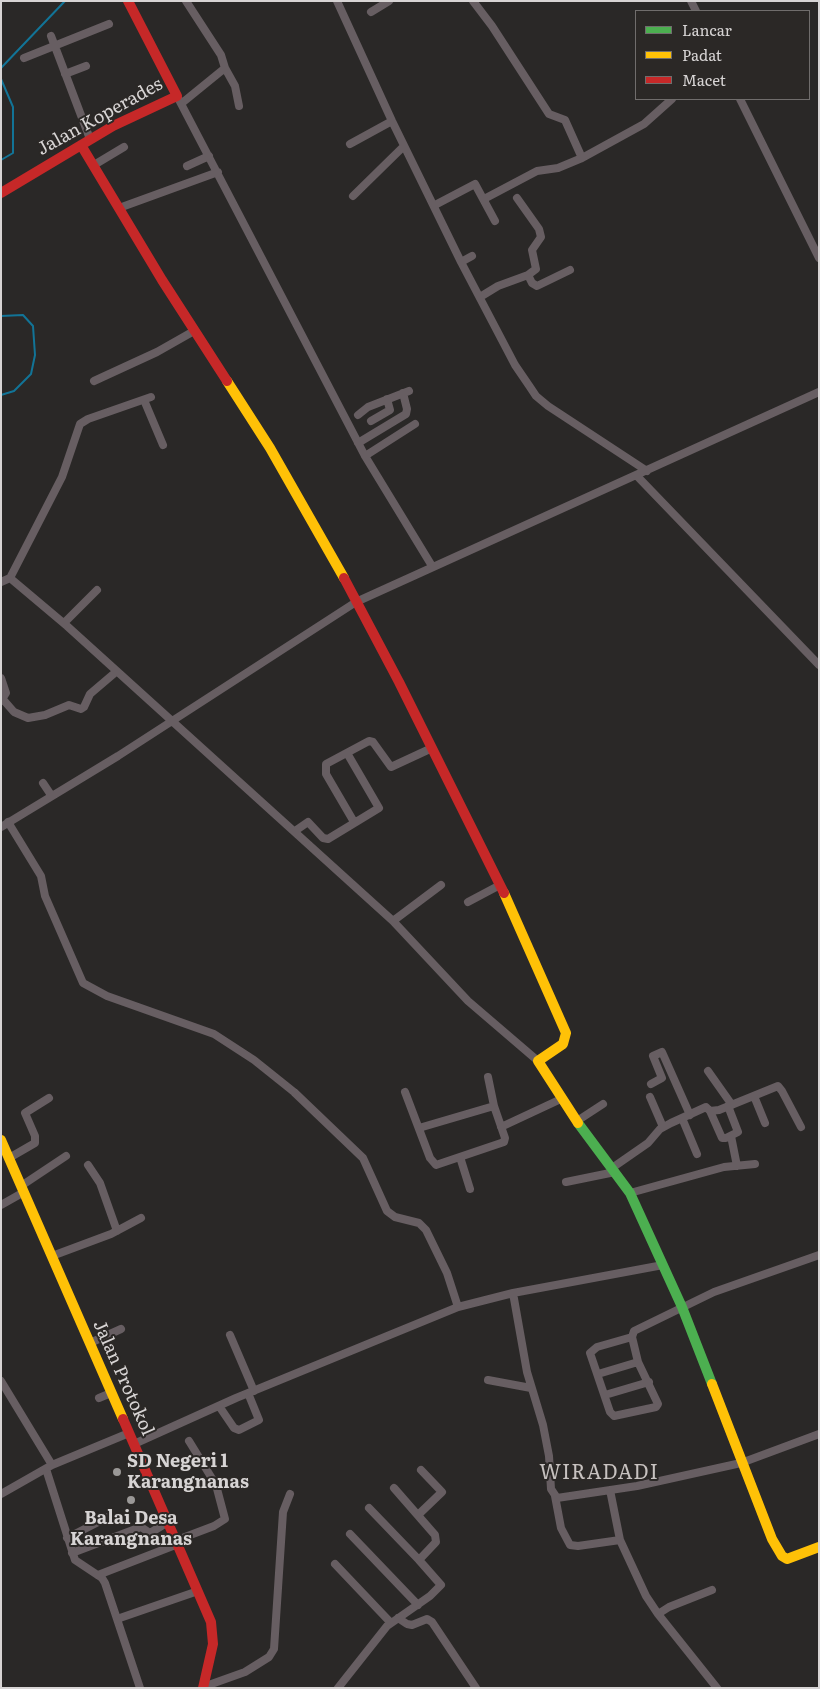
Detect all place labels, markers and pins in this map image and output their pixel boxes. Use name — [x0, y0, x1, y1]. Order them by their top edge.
place label: SD Negeri 1 Karangnanas — [127, 1451, 249, 1494]
marker: SD Negeri 1 Karangnanas — [111, 1466, 123, 1478]
marker: Balai Desa Karangnanas — [125, 1494, 137, 1506]
place label: Balai Desa Karangnanas — [70, 1508, 192, 1550]

